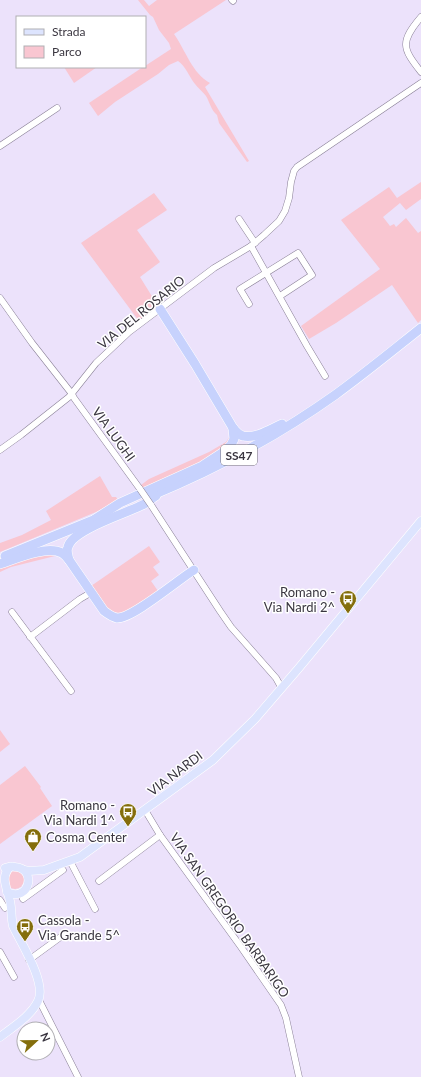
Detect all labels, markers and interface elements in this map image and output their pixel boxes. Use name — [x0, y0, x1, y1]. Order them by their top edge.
legend — [16, 16, 146, 68]
text: Strada — [52, 24, 85, 39]
text: Parco — [52, 44, 82, 59]
street label: VIA DEL ROSARIO — [94, 272, 188, 352]
street label: VIA LUGHI — [89, 404, 139, 464]
road number: SS47 — [221, 445, 257, 465]
place label: Romano - Via Nardi 2^ — [264, 584, 335, 615]
bus stop icon: Romano - Via Nardi 2^ — [338, 589, 358, 614]
street label: VIA NARDI — [144, 747, 206, 799]
place label: Romano - Via Nardi 1^ — [44, 797, 115, 828]
bus stop icon: Romano - Via Nardi 1^ — [118, 802, 138, 827]
shop icon: Cosma Center — [23, 827, 43, 852]
place label: Cosma Center — [46, 829, 127, 845]
street label: VIA SAN GREGORIO BARBARIGO — [167, 830, 293, 1000]
place label: Cassola - Via Grande 5^ — [38, 912, 120, 943]
bus stop icon: Cassola - Via Grande 5^ — [15, 917, 35, 942]
north arrow — [16, 1021, 56, 1061]
text: N — [38, 1031, 53, 1043]

